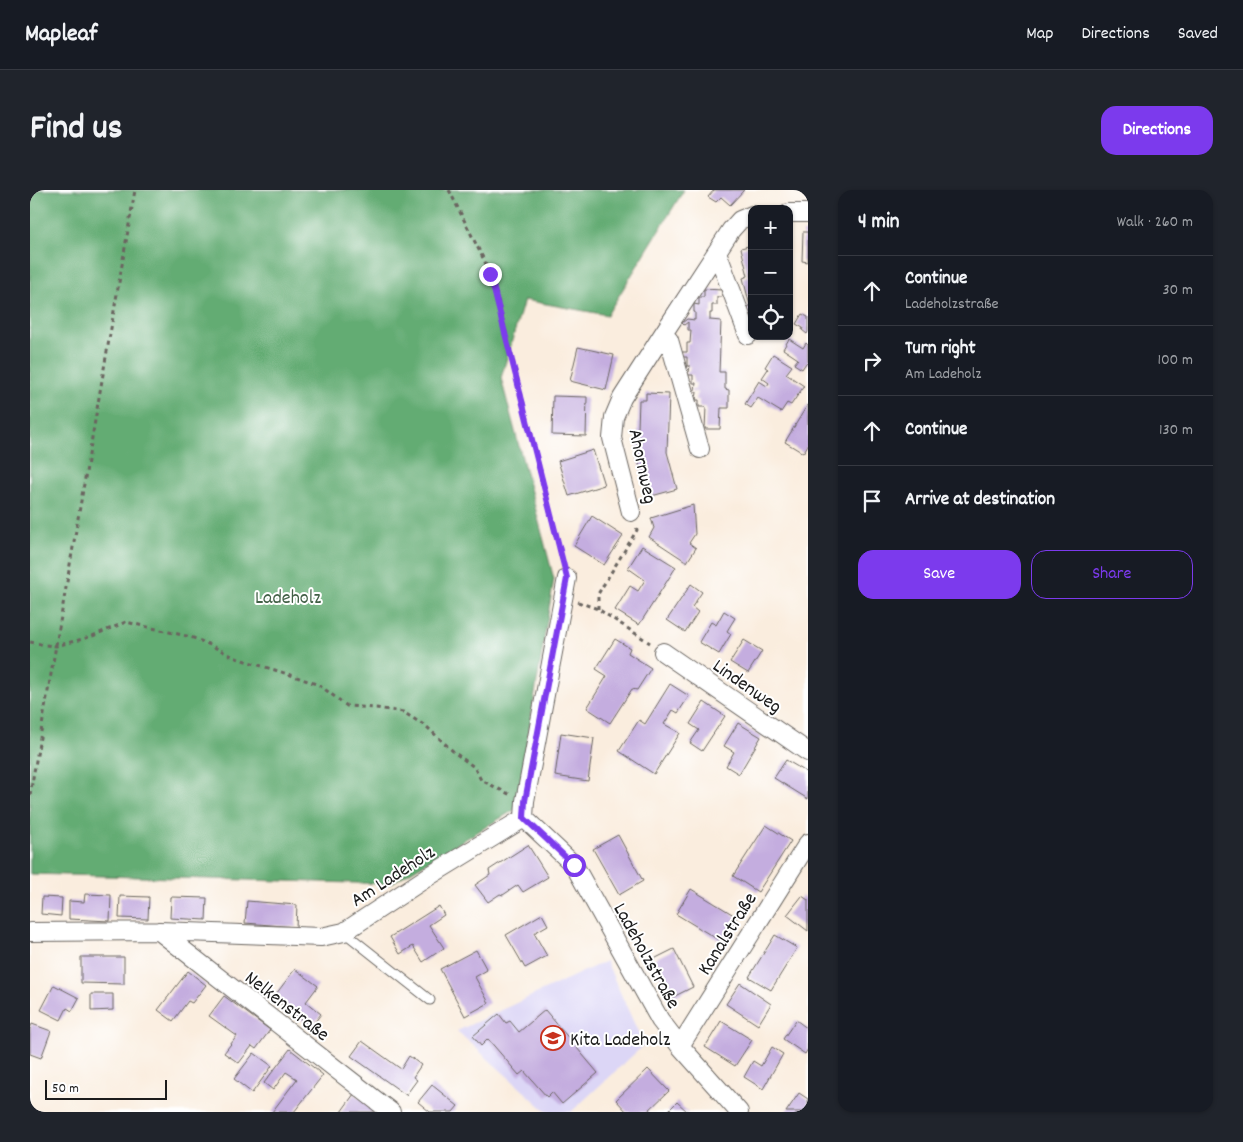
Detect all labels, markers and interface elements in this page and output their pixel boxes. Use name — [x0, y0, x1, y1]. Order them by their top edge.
text: Mapleaf — [25, 18, 97, 52]
text: Map — [1026, 22, 1053, 47]
text: Directions — [1081, 22, 1150, 47]
text: Saved — [1178, 22, 1218, 47]
text: Find us — [30, 105, 122, 155]
button: Directions — [1101, 106, 1213, 155]
map controls — [748, 205, 793, 340]
button: + — [748, 205, 793, 250]
text: 4 min — [858, 208, 900, 238]
text: Walk · 260 m — [1117, 211, 1193, 234]
button: − — [748, 250, 793, 295]
route end — [479, 263, 502, 286]
text: Continue — [905, 266, 967, 293]
icon: ahead — [858, 277, 886, 305]
text: 30 m — [1163, 279, 1193, 302]
text: Ladeholzstraße — [905, 293, 999, 316]
button: locate — [748, 295, 793, 340]
text: Turn right — [905, 336, 976, 363]
icon: right — [858, 347, 886, 375]
text: 100 m — [1157, 349, 1193, 372]
text: Am Ladeholz — [905, 363, 981, 386]
icon: ahead — [858, 417, 886, 445]
text: Continue — [905, 417, 967, 444]
text: 130 m — [1159, 419, 1193, 442]
street label: Ahornweg — [619, 426, 663, 507]
icon: arrive — [858, 487, 886, 515]
text: Arrive at destination — [905, 487, 1055, 514]
button: Save — [858, 550, 1021, 599]
button: Share — [1031, 550, 1193, 599]
park label: Ladeholz — [255, 585, 321, 613]
street label: Lindenweg — [706, 653, 787, 722]
street label: Am Ladeholz — [346, 840, 442, 915]
route start — [563, 854, 586, 877]
street label: Kanalstraße — [692, 888, 765, 981]
street label: Ladeholzstraße — [605, 898, 686, 1015]
street label: Nelkenstraße — [238, 965, 335, 1049]
school or university icon: Kita Ladeholz — [540, 1025, 566, 1051]
place label: Kita Ladeholz — [570, 1027, 671, 1055]
scale bar — [45, 1077, 168, 1100]
text: 50 m — [52, 1079, 79, 1099]

